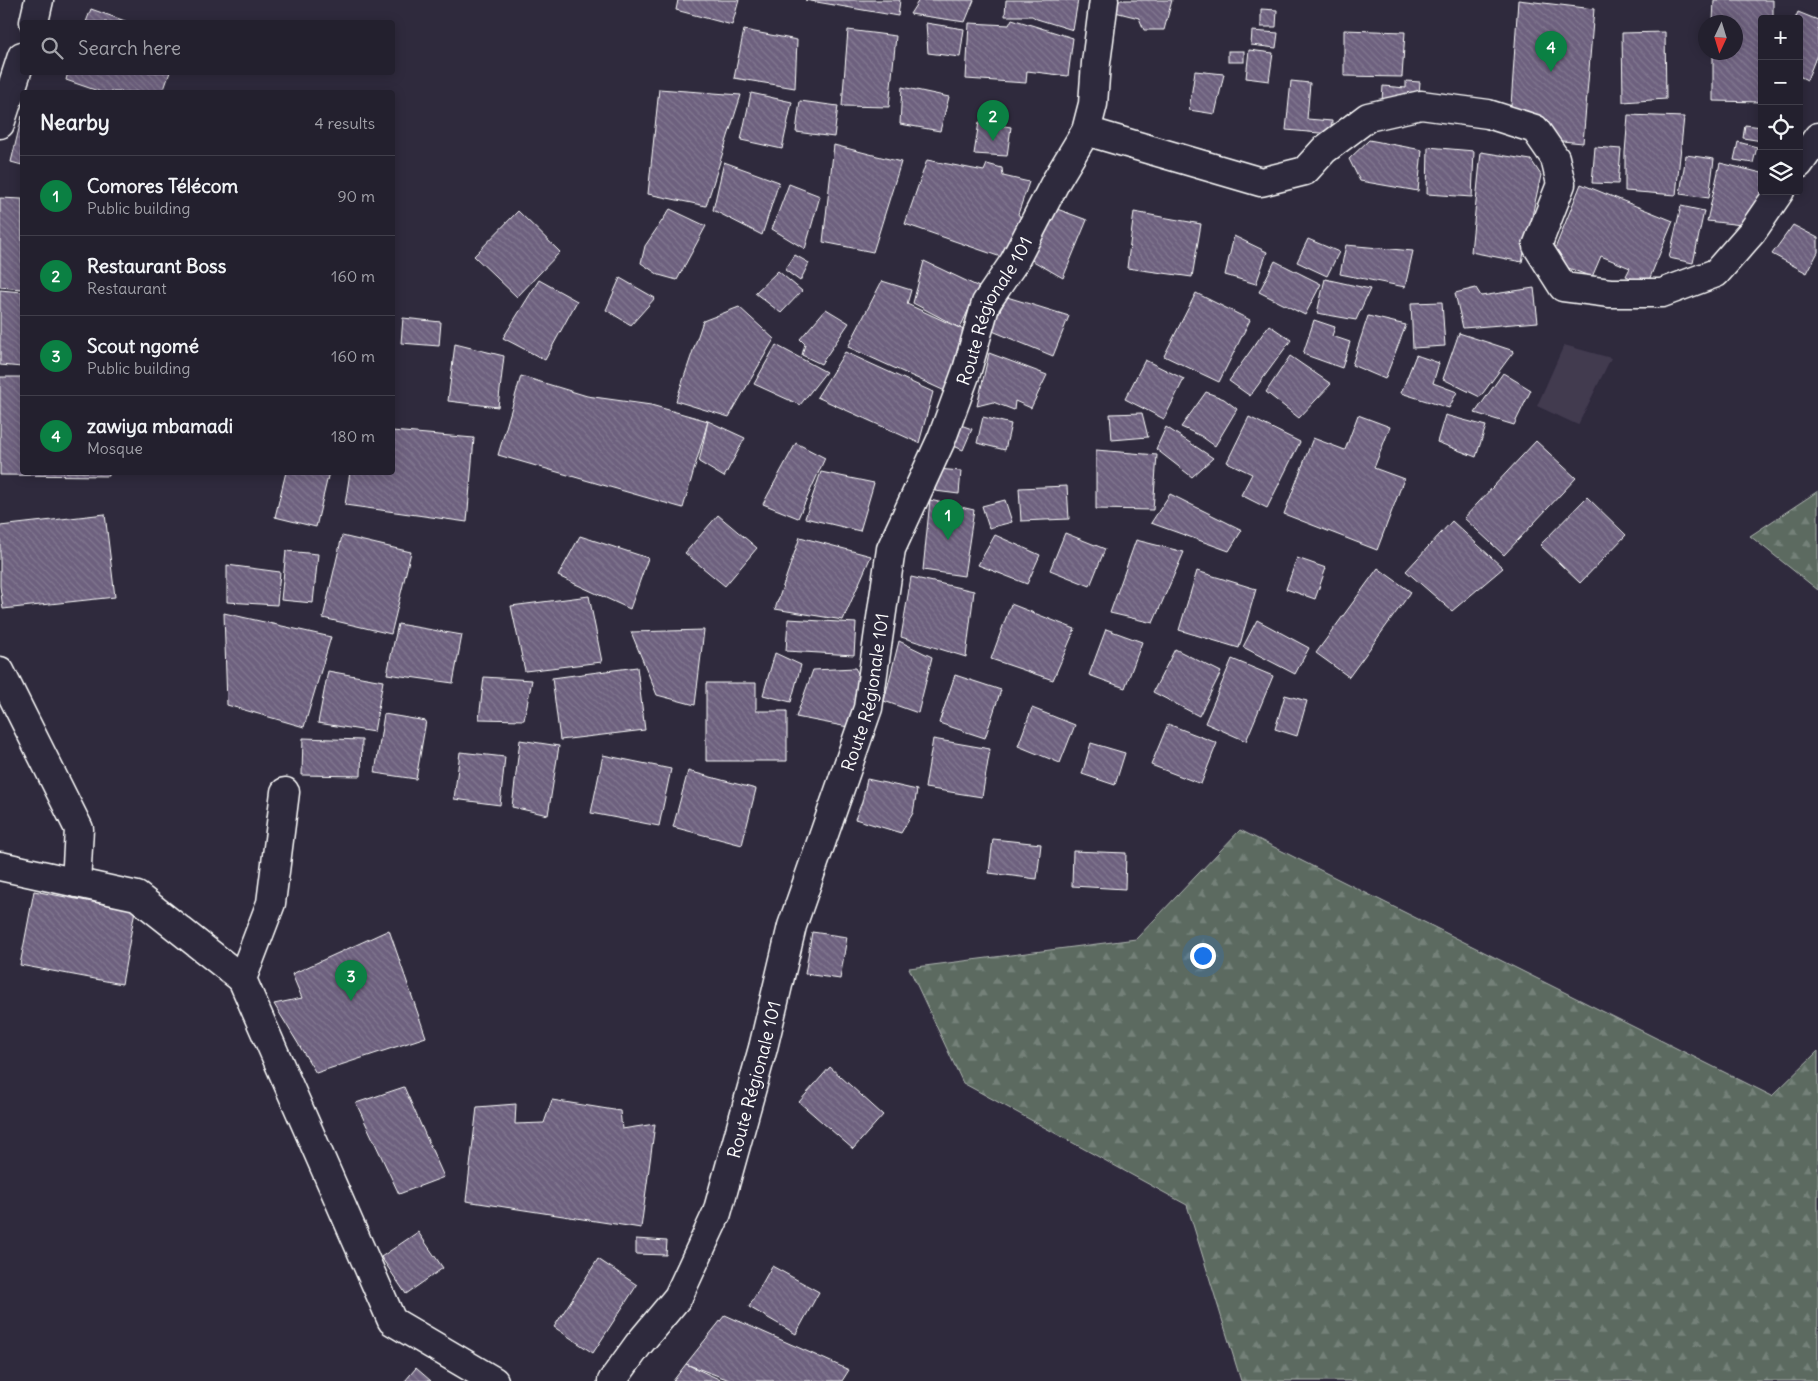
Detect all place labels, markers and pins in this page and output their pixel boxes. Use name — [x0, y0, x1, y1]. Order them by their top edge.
pin: 4 — [1535, 31, 1567, 72]
pin: 2 — [977, 100, 1009, 141]
pin: 1 — [932, 499, 964, 540]
pin: 3 — [335, 960, 367, 1001]

